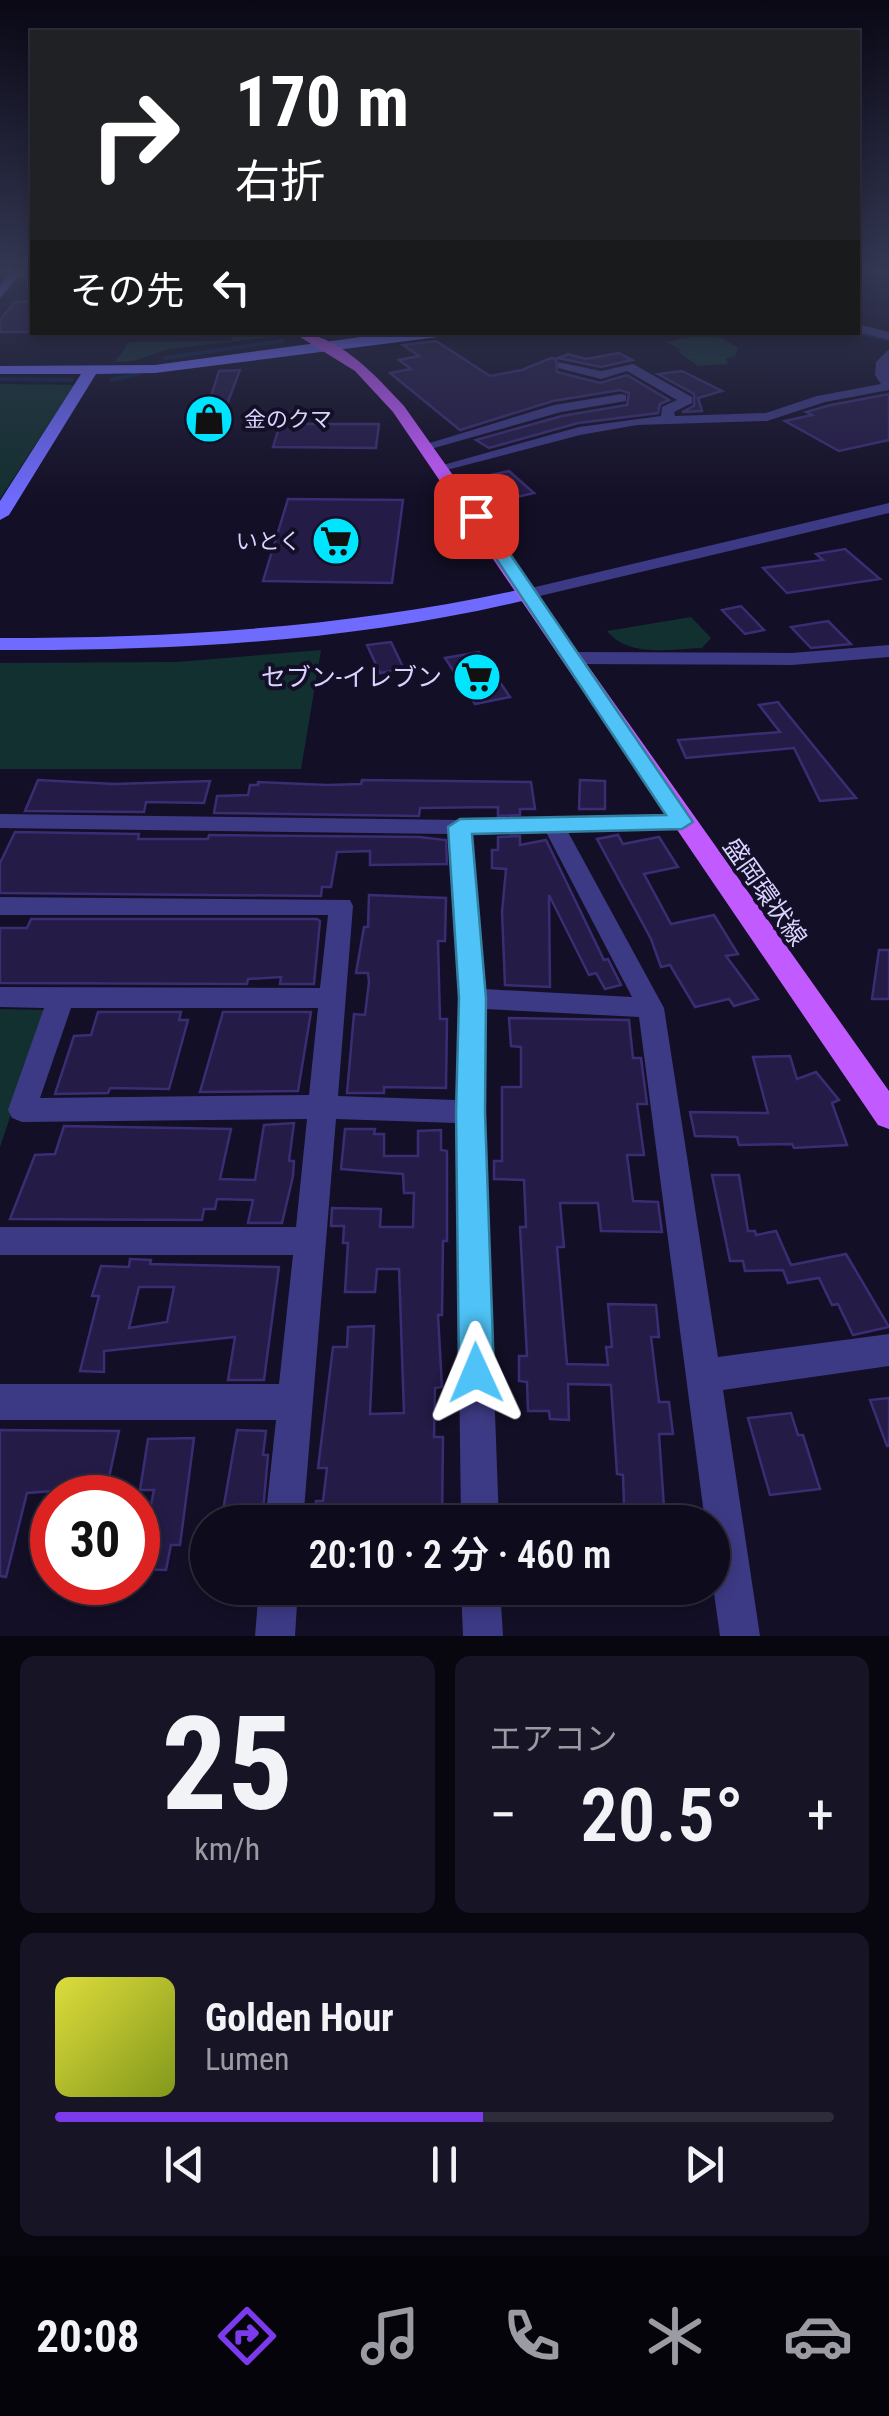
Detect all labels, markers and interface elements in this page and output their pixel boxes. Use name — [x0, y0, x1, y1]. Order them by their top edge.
text: 170 m — [235, 61, 409, 143]
icon: right — [70, 70, 200, 200]
text: 右折 — [235, 155, 325, 208]
icon: left — [204, 260, 259, 315]
text: その先 — [70, 269, 184, 313]
shop icon: 金のクマ — [183, 393, 235, 445]
place label: 金のクマ — [244, 407, 332, 432]
pin — [434, 474, 519, 559]
icon: arrive — [449, 489, 504, 544]
supermarket icon: いとく — [310, 515, 362, 567]
place label: いとく — [236, 529, 301, 554]
supermarket icon: セブン-イレブン — [451, 651, 503, 703]
place label: セブン-イレブン — [261, 663, 442, 692]
street label: 盛岡環状線 — [717, 832, 813, 952]
position arrow — [424, 1321, 528, 1425]
speed limit sign: 30 — [30, 1475, 160, 1605]
text: 20:10 · 2 分 · 460 m — [309, 1533, 611, 1577]
text: 25 — [162, 1688, 293, 1841]
text: エアコン — [490, 1720, 618, 1758]
text: 20.5° — [580, 1771, 744, 1859]
text: − — [490, 1783, 517, 1847]
text: + — [807, 1783, 834, 1847]
text: km/h — [194, 1830, 260, 1868]
text: Golden Hour — [205, 1996, 394, 2040]
text: Lumen — [205, 2040, 290, 2078]
icon: previous — [157, 2137, 212, 2192]
icon: pause — [417, 2137, 472, 2192]
icon: next — [677, 2137, 732, 2192]
icon: directions — [212, 2301, 282, 2371]
icon: music — [355, 2301, 425, 2371]
icon: phone — [497, 2301, 567, 2371]
icon: climate — [640, 2301, 710, 2371]
icon: car — [783, 2301, 853, 2371]
text: 20:08 — [36, 2310, 140, 2363]

